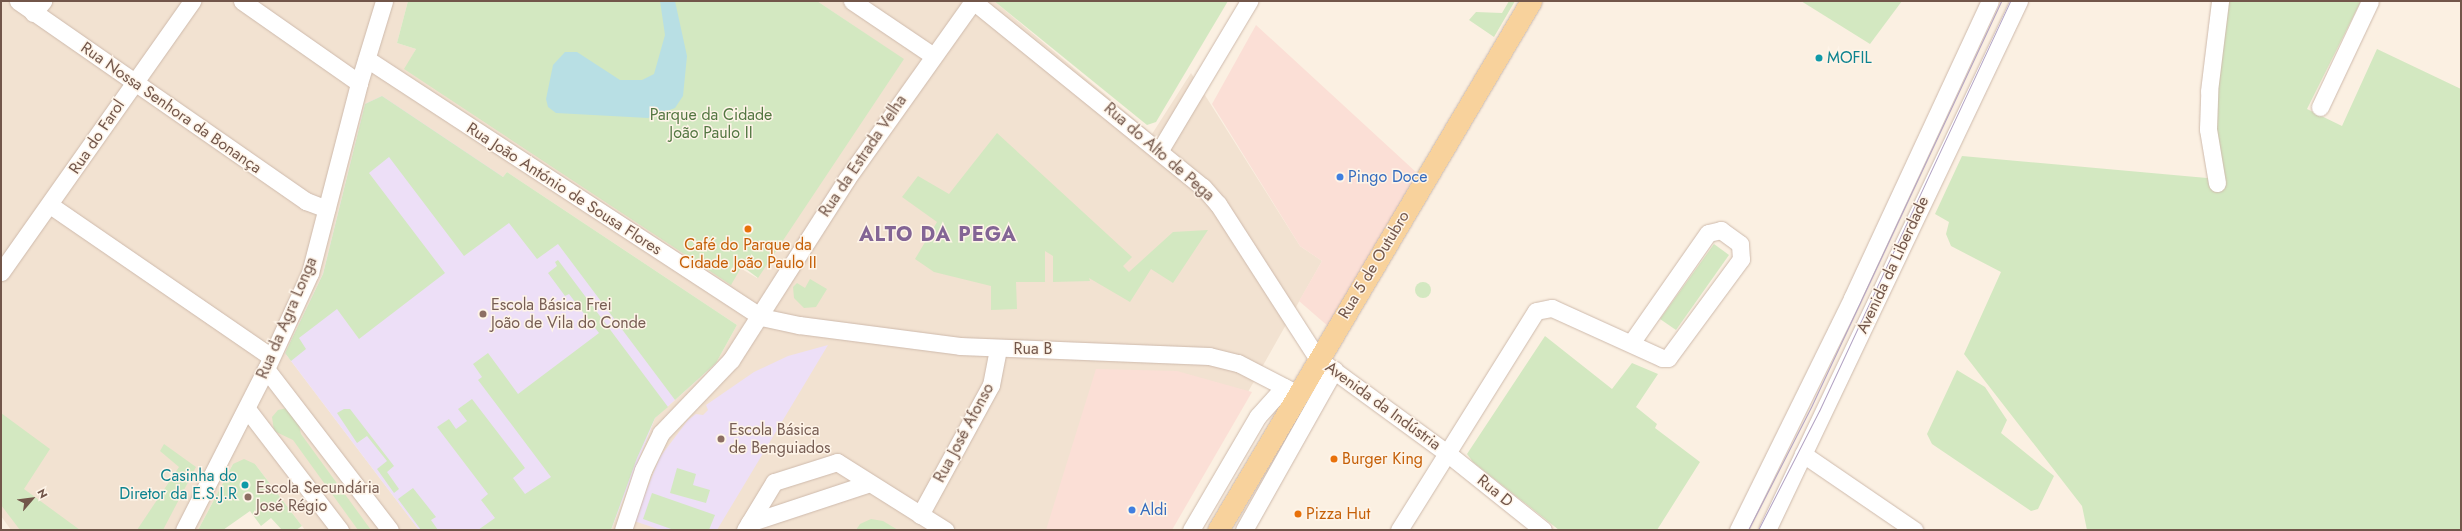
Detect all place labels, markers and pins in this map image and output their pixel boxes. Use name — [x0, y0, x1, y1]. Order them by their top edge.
place label: MOFIL — [1827, 48, 1872, 68]
marker: MOFIL — [1814, 53, 1824, 63]
place label: Pingo Doce — [1348, 167, 1427, 187]
marker: Pingo Doce — [1335, 172, 1345, 182]
marker: Café do Parque da Cidade João Paulo II — [743, 224, 753, 234]
place label: Café do Parque da Cidade João Paulo II — [679, 235, 817, 273]
place label: Escola Básica Frei João de Vila do Conde — [491, 295, 646, 333]
marker: Escola Básica Frei João de Vila do Conde — [478, 309, 488, 319]
place label: Escola Básica de Benguiados — [729, 420, 830, 458]
marker: Escola Básica de Benguiados — [716, 434, 726, 444]
place label: Burger King — [1342, 449, 1423, 469]
marker: Burger King — [1329, 454, 1339, 464]
place label: Casinha do Diretor da E.S.J.R — [119, 466, 237, 504]
place label: Escola Secundária José Régio — [256, 478, 379, 516]
marker: Casinha do Diretor da E.S.J.R — [240, 480, 250, 490]
marker: Escola Secundária José Régio — [243, 492, 253, 502]
place label: Aldi — [1140, 500, 1168, 520]
place label: Pizza Hut — [1306, 504, 1370, 524]
marker: Aldi — [1127, 505, 1137, 515]
marker: Pizza Hut — [1293, 509, 1303, 519]

